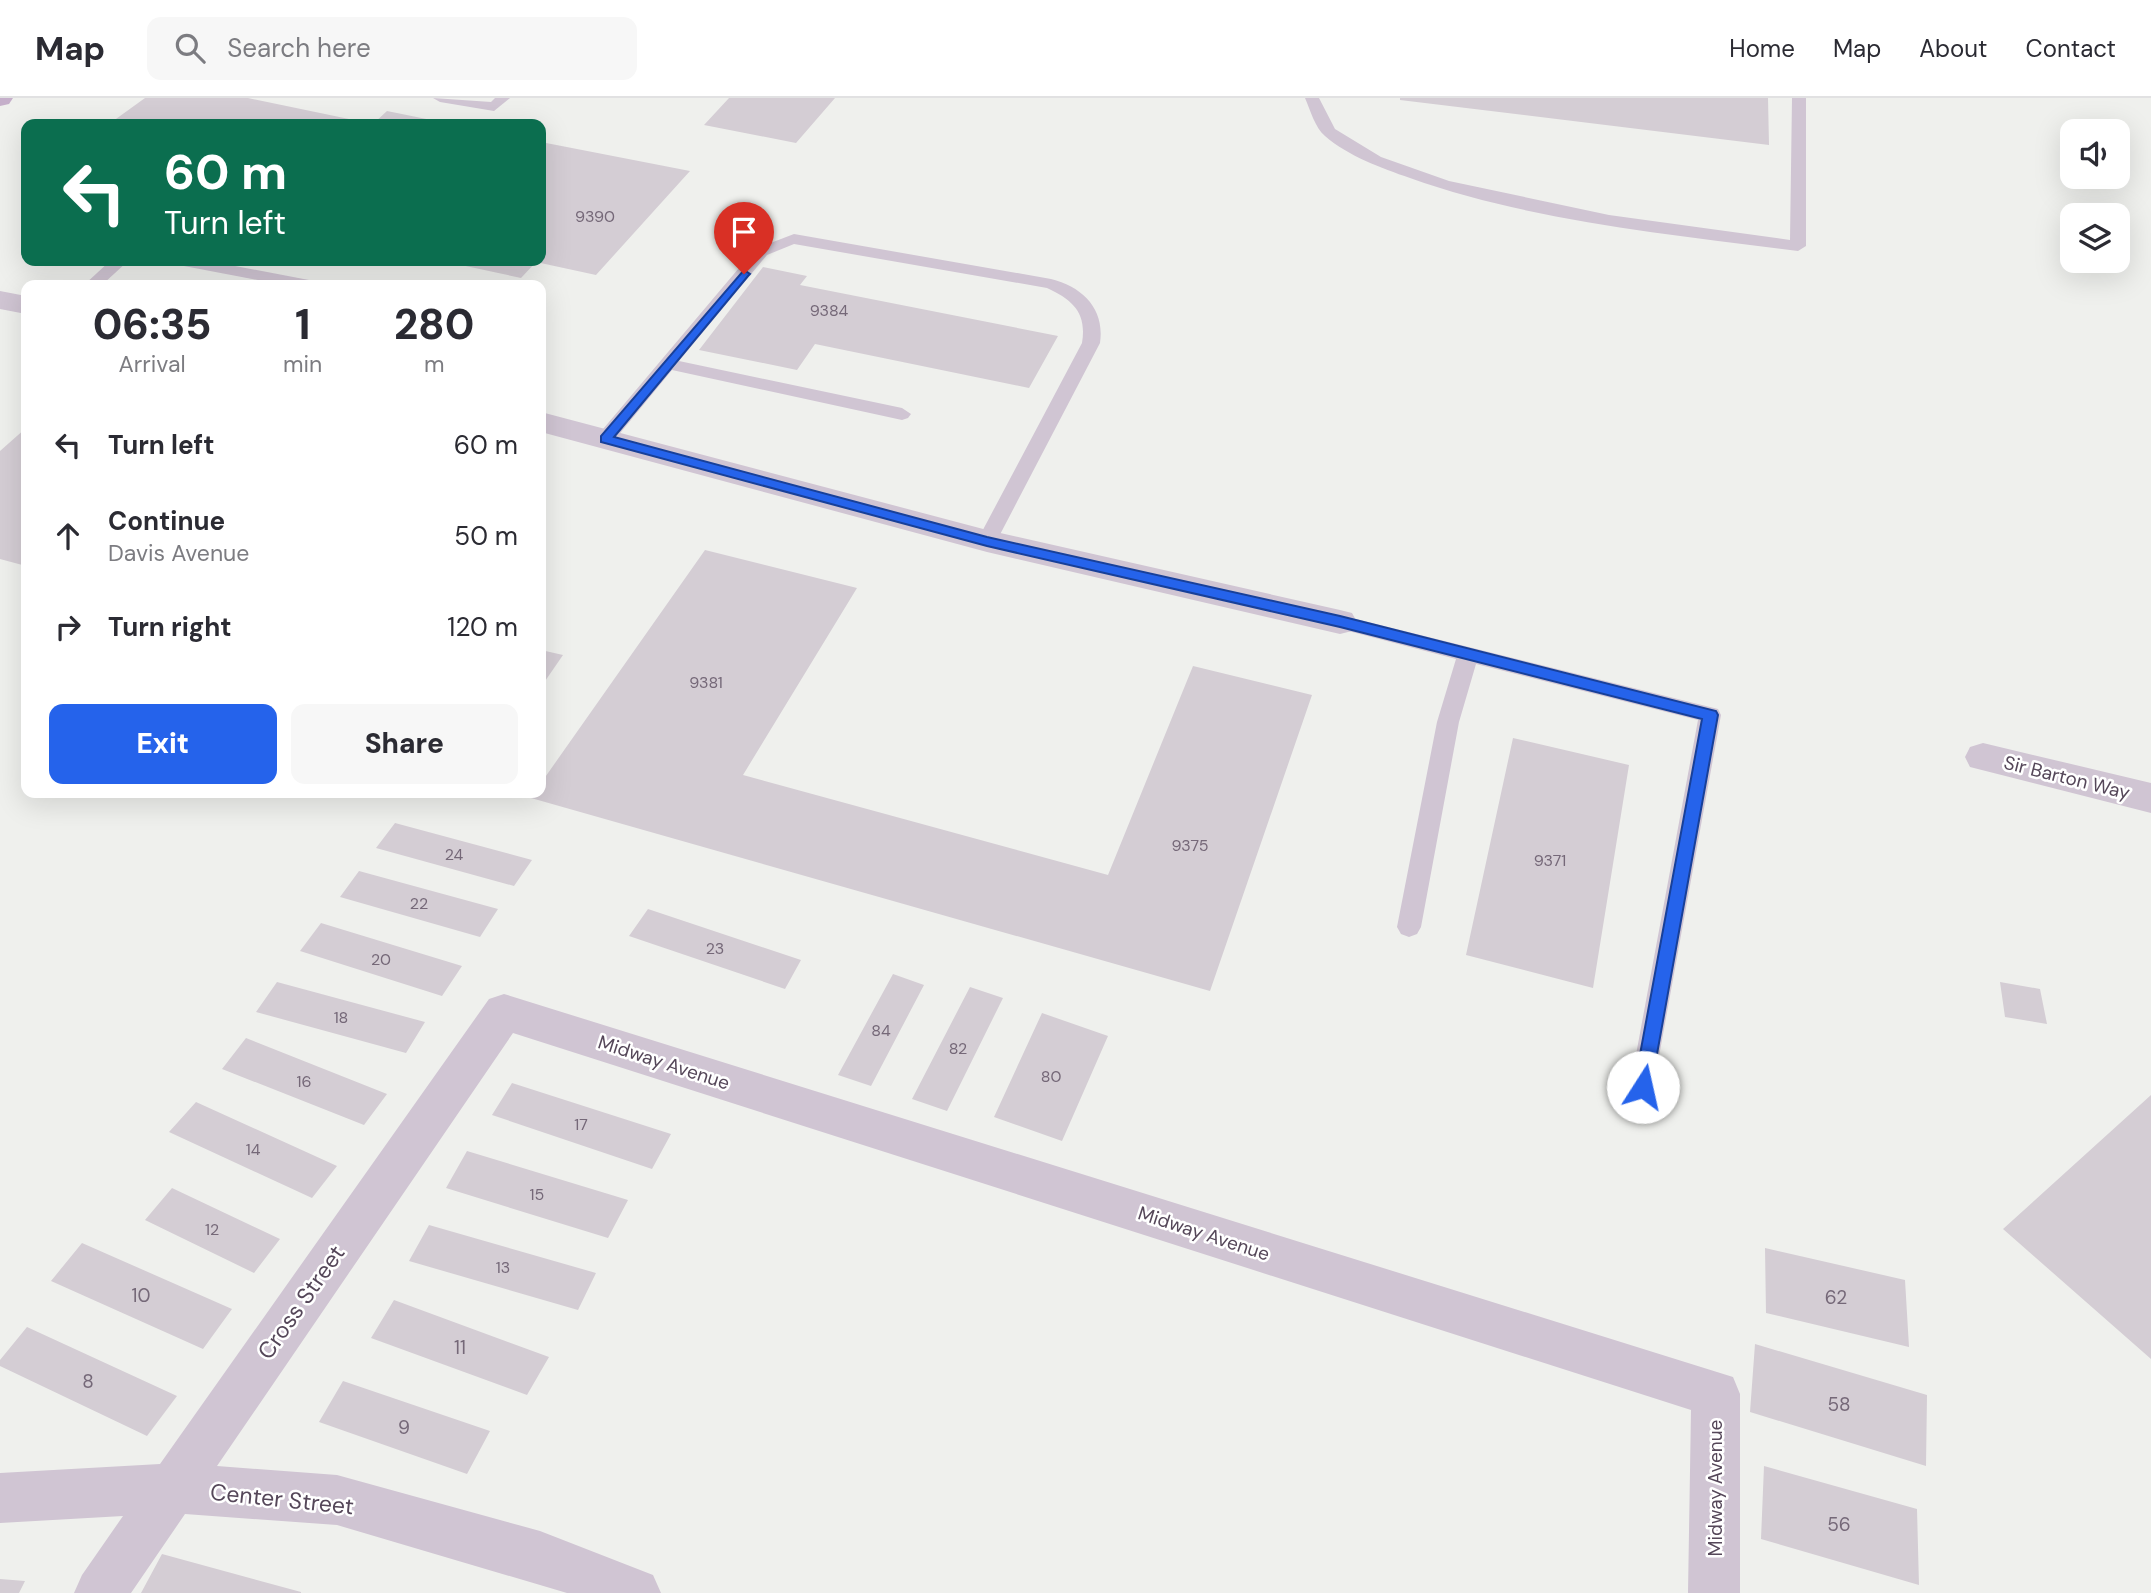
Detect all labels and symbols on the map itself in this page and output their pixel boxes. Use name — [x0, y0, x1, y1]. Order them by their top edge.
pin — [714, 202, 774, 274]
house number: 9390 — [575, 206, 615, 227]
house number: 9384 — [810, 300, 849, 321]
house number: 9381 — [689, 672, 723, 693]
street label: Sir Barton Way — [2001, 750, 2133, 805]
house number: 9375 — [1172, 835, 1208, 856]
house number: 24 — [445, 844, 464, 865]
house number: 9371 — [1534, 850, 1566, 871]
house number: 22 — [410, 893, 428, 914]
house number: 23 — [706, 938, 724, 959]
house number: 20 — [371, 949, 391, 970]
house number: 18 — [334, 1007, 348, 1028]
house number: 84 — [871, 1020, 891, 1041]
street label: Midway Avenue — [595, 1029, 733, 1096]
house number: 82 — [949, 1038, 967, 1059]
position arrow — [1606, 1050, 1680, 1124]
house number: 80 — [1041, 1066, 1061, 1087]
house number: 16 — [296, 1071, 312, 1092]
house number: 17 — [574, 1114, 588, 1135]
house number: 14 — [246, 1139, 261, 1160]
house number: 15 — [530, 1184, 544, 1205]
street label: Midway Avenue — [1135, 1200, 1273, 1267]
house number: 12 — [205, 1219, 219, 1240]
street label: Cross Street — [251, 1239, 351, 1365]
house number: 13 — [496, 1257, 510, 1278]
house number: 10 — [132, 1283, 150, 1308]
house number: 62 — [1825, 1285, 1847, 1310]
house number: 11 — [454, 1335, 466, 1360]
house number: 8 — [82, 1369, 94, 1394]
house number: 58 — [1827, 1392, 1851, 1417]
house number: 9 — [398, 1415, 410, 1440]
street label: Midway Avenue — [1703, 1420, 1728, 1556]
street label: Center Street — [209, 1477, 355, 1521]
house number: 56 — [1827, 1512, 1851, 1537]

